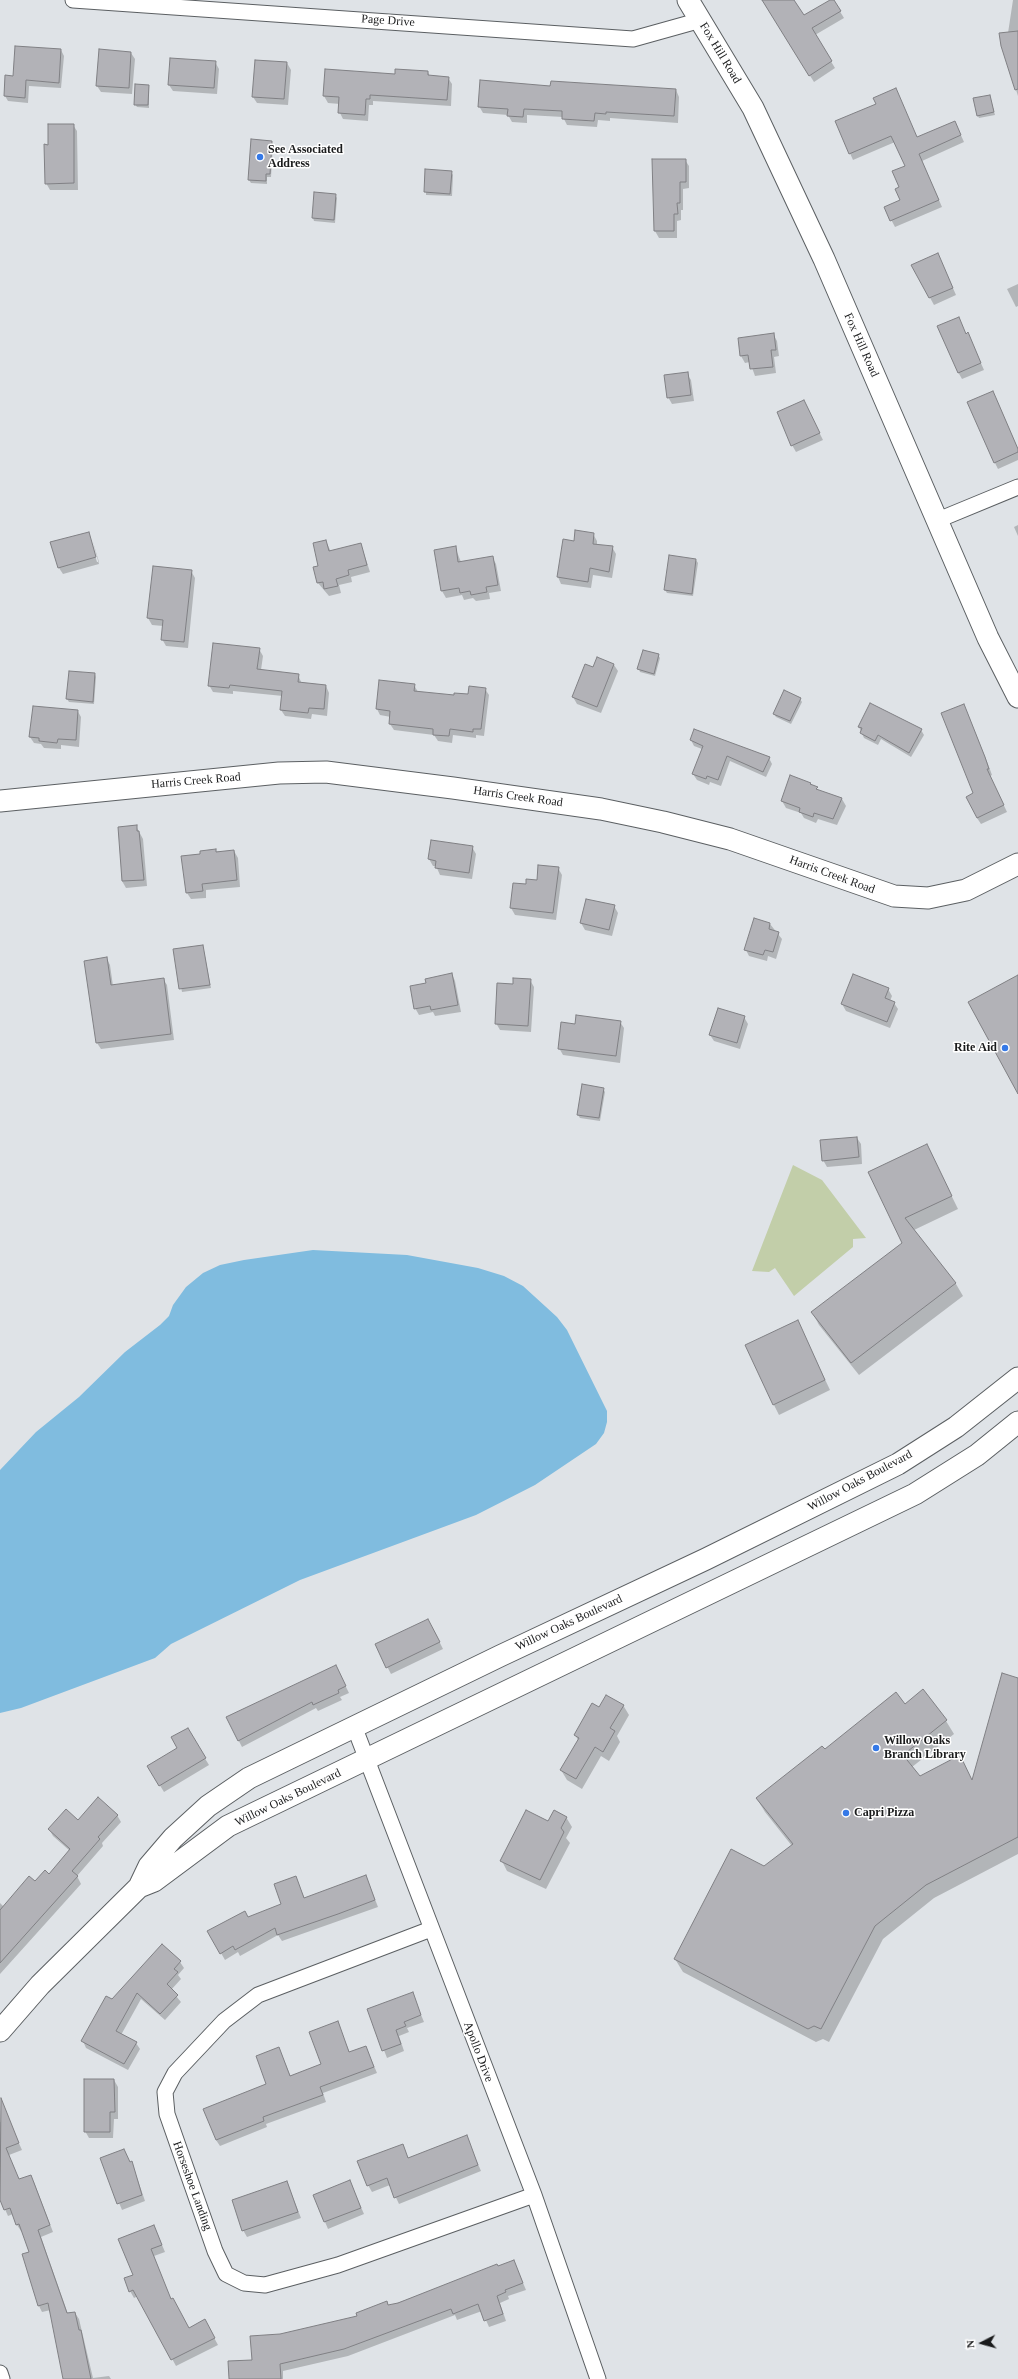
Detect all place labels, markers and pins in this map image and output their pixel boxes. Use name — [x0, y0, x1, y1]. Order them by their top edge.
place label: See Associated Address — [268, 143, 343, 171]
marker: See Associated Address — [255, 152, 265, 162]
place label: Rite Aid — [954, 1041, 997, 1055]
marker: Rite Aid — [1000, 1043, 1010, 1053]
place label: Willow Oaks Branch Library — [884, 1734, 966, 1762]
marker: Willow Oaks Branch Library — [871, 1743, 881, 1753]
place label: Capri Pizza — [854, 1806, 914, 1820]
marker: Capri Pizza — [841, 1808, 851, 1818]

